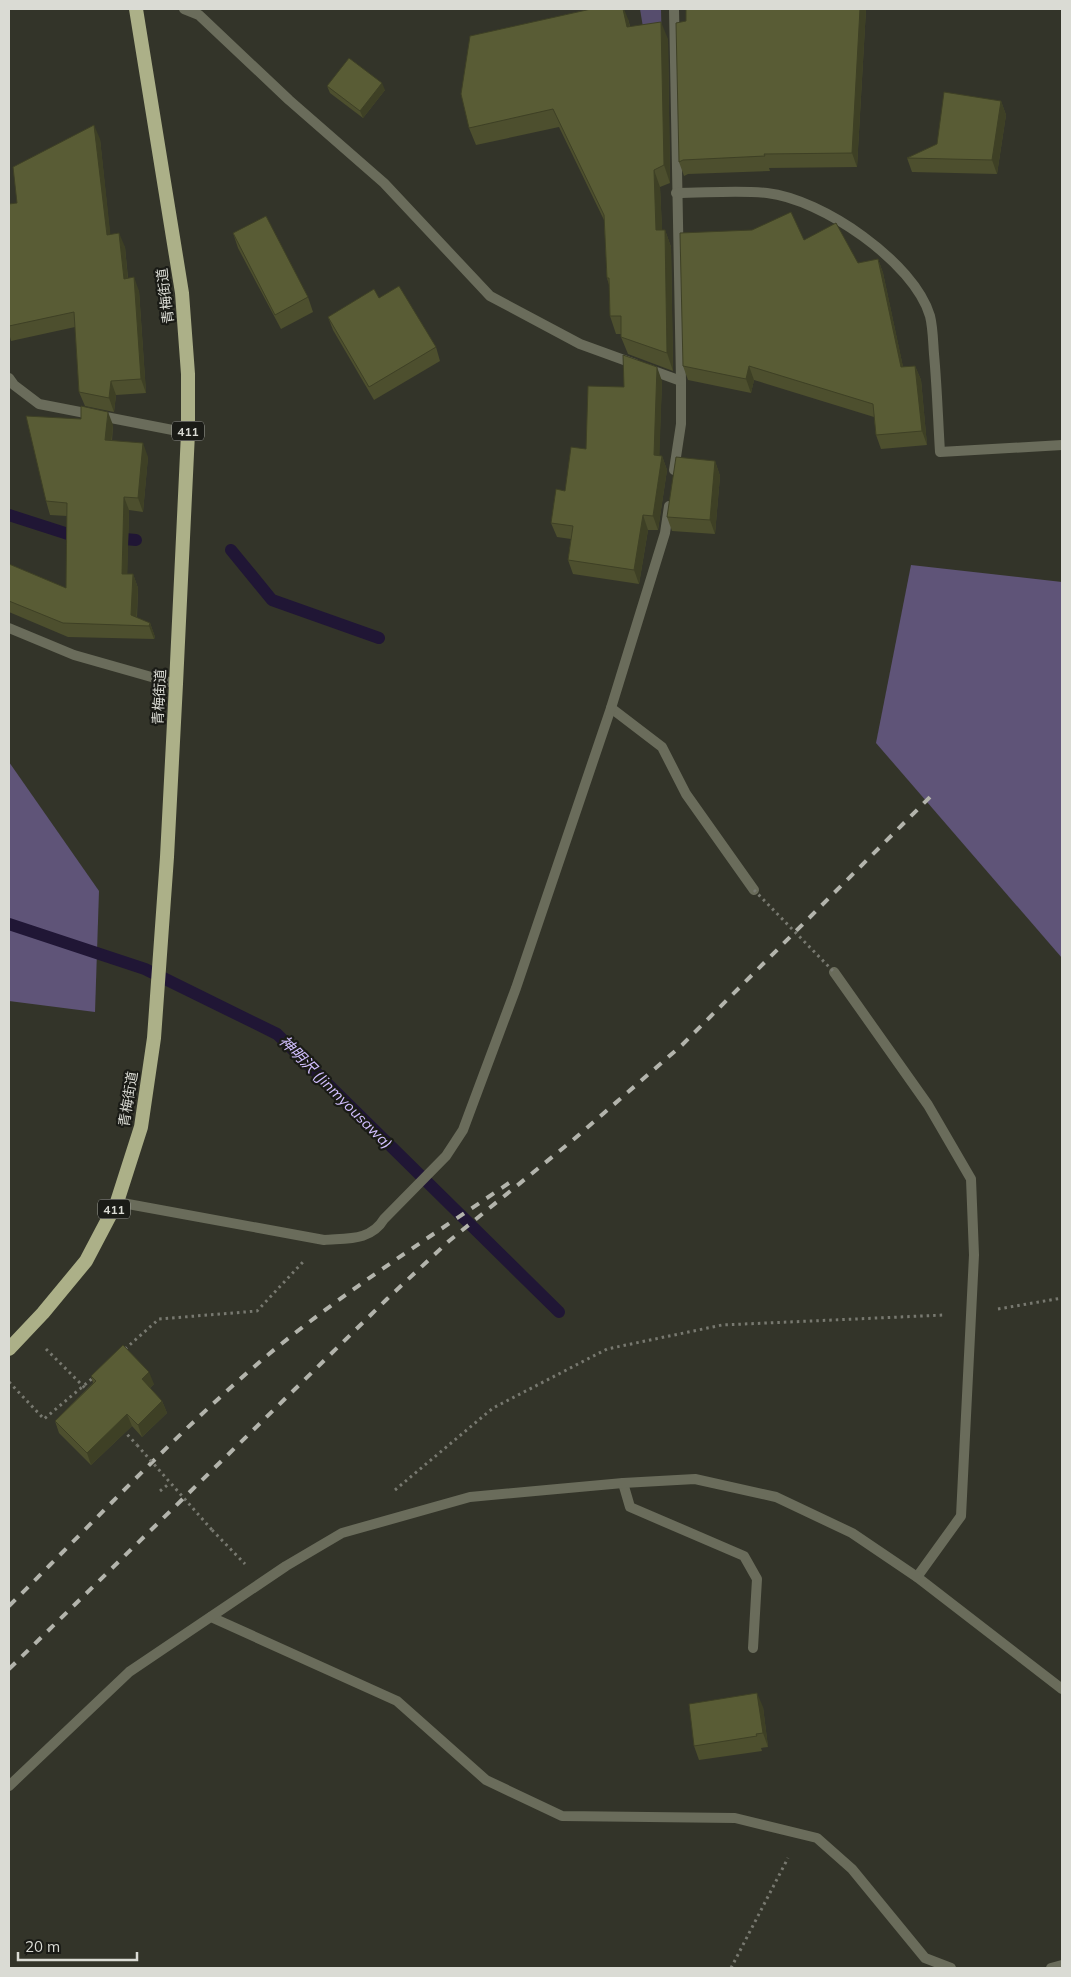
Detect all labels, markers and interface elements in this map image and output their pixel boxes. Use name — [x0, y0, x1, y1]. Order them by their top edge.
street label: 青梅街道 — [153, 267, 177, 325]
road number: 411 — [172, 422, 204, 441]
street label: 青梅街道 — [149, 669, 169, 725]
water label: 神明沢 (Jinmyousawa) — [275, 1031, 397, 1153]
street label: 青梅街道 — [115, 1070, 141, 1128]
road number: 411 — [98, 1200, 130, 1218]
scale bar — [18, 1930, 136, 1962]
text: 20 m — [25, 1937, 60, 1956]

